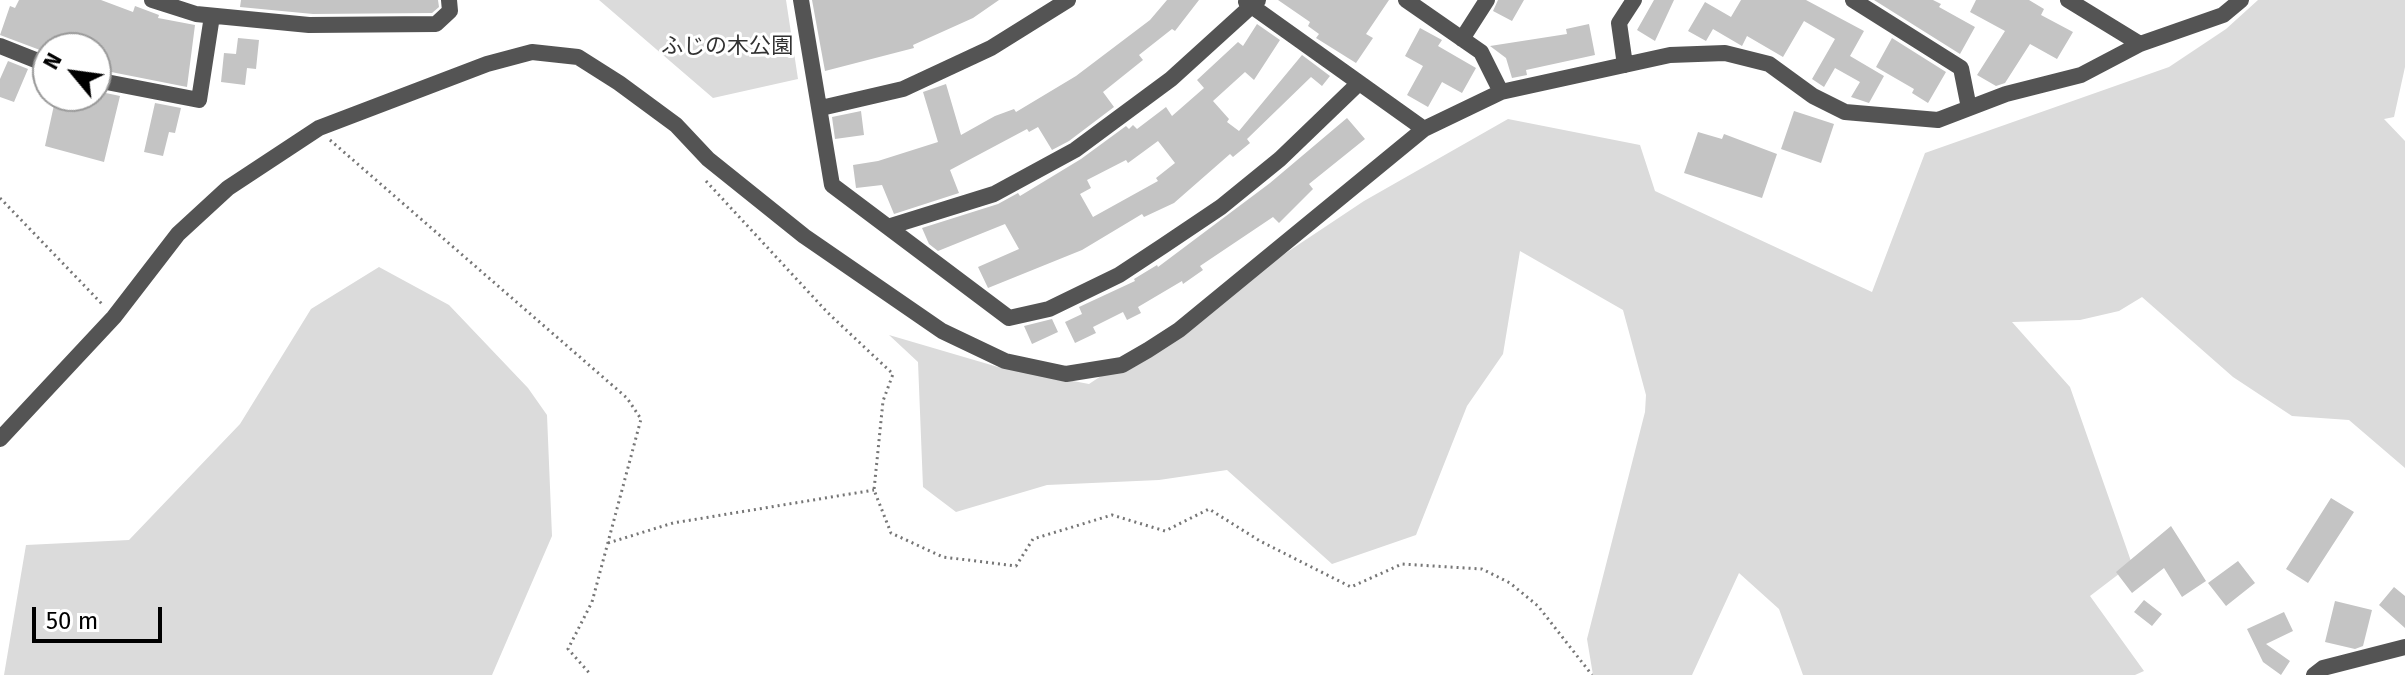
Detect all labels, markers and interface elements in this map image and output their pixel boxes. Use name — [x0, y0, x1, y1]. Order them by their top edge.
north arrow — [32, 32, 112, 112]
park label: ふじの木公園 — [661, 34, 793, 60]
text: N — [37, 48, 68, 74]
scale bar — [36, 591, 166, 641]
text: 50 m — [46, 607, 98, 635]

